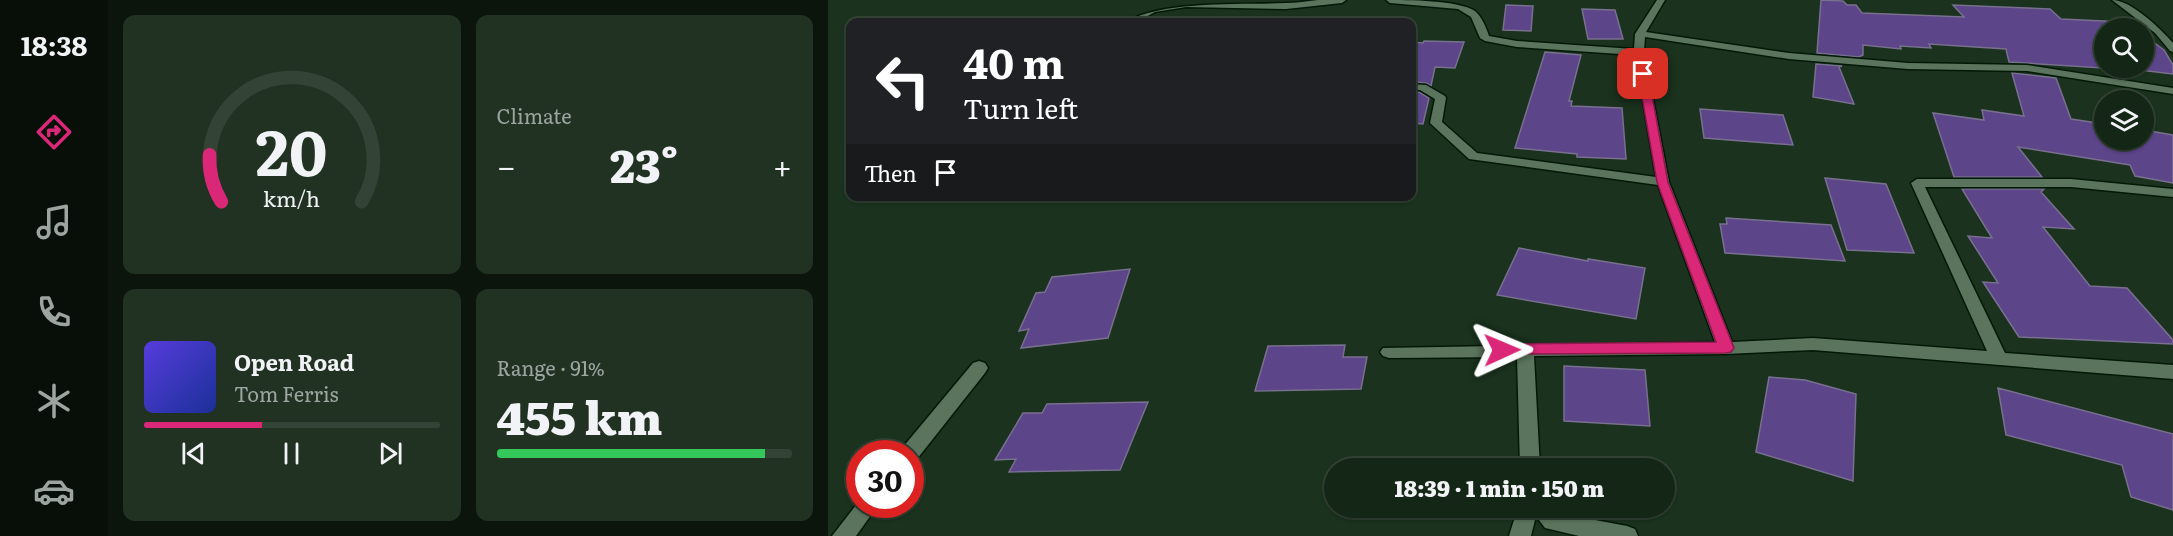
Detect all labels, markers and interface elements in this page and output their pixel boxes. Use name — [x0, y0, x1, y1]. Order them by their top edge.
map controls — [2094, 18, 2154, 150]
button: search — [2094, 18, 2154, 78]
text: 18:38 — [21, 24, 87, 64]
text: 40 m — [963, 30, 1064, 92]
icon: left — [864, 42, 942, 120]
pin — [1617, 48, 1668, 99]
icon: arrive — [1626, 57, 1659, 90]
text: Turn left — [963, 87, 1078, 127]
button: layers — [2094, 90, 2154, 150]
text: Climate — [497, 100, 572, 130]
text: 20 — [256, 103, 328, 195]
icon: directions — [33, 111, 75, 153]
text: 23° — [610, 130, 678, 197]
text: − — [497, 140, 516, 189]
text: + — [773, 140, 792, 189]
text: Then — [864, 156, 917, 189]
icon: arrive — [929, 156, 962, 189]
text: km/h — [263, 182, 320, 214]
icon: music — [33, 201, 75, 243]
icon: phone — [33, 291, 75, 333]
position arrow — [1470, 318, 1534, 382]
text: Open Road — [234, 345, 354, 378]
text: Range · 91% — [497, 352, 605, 382]
text: Tom Ferris — [234, 378, 339, 408]
icon: climate — [33, 380, 75, 422]
text: 455 km — [497, 382, 662, 449]
icon: previous — [177, 437, 210, 470]
icon: pause — [275, 437, 308, 470]
icon: next — [374, 437, 407, 470]
speed limit sign: 30 — [846, 440, 924, 518]
icon: car — [33, 470, 75, 512]
text: 18:39 · 1 min · 150 m — [1395, 471, 1604, 504]

